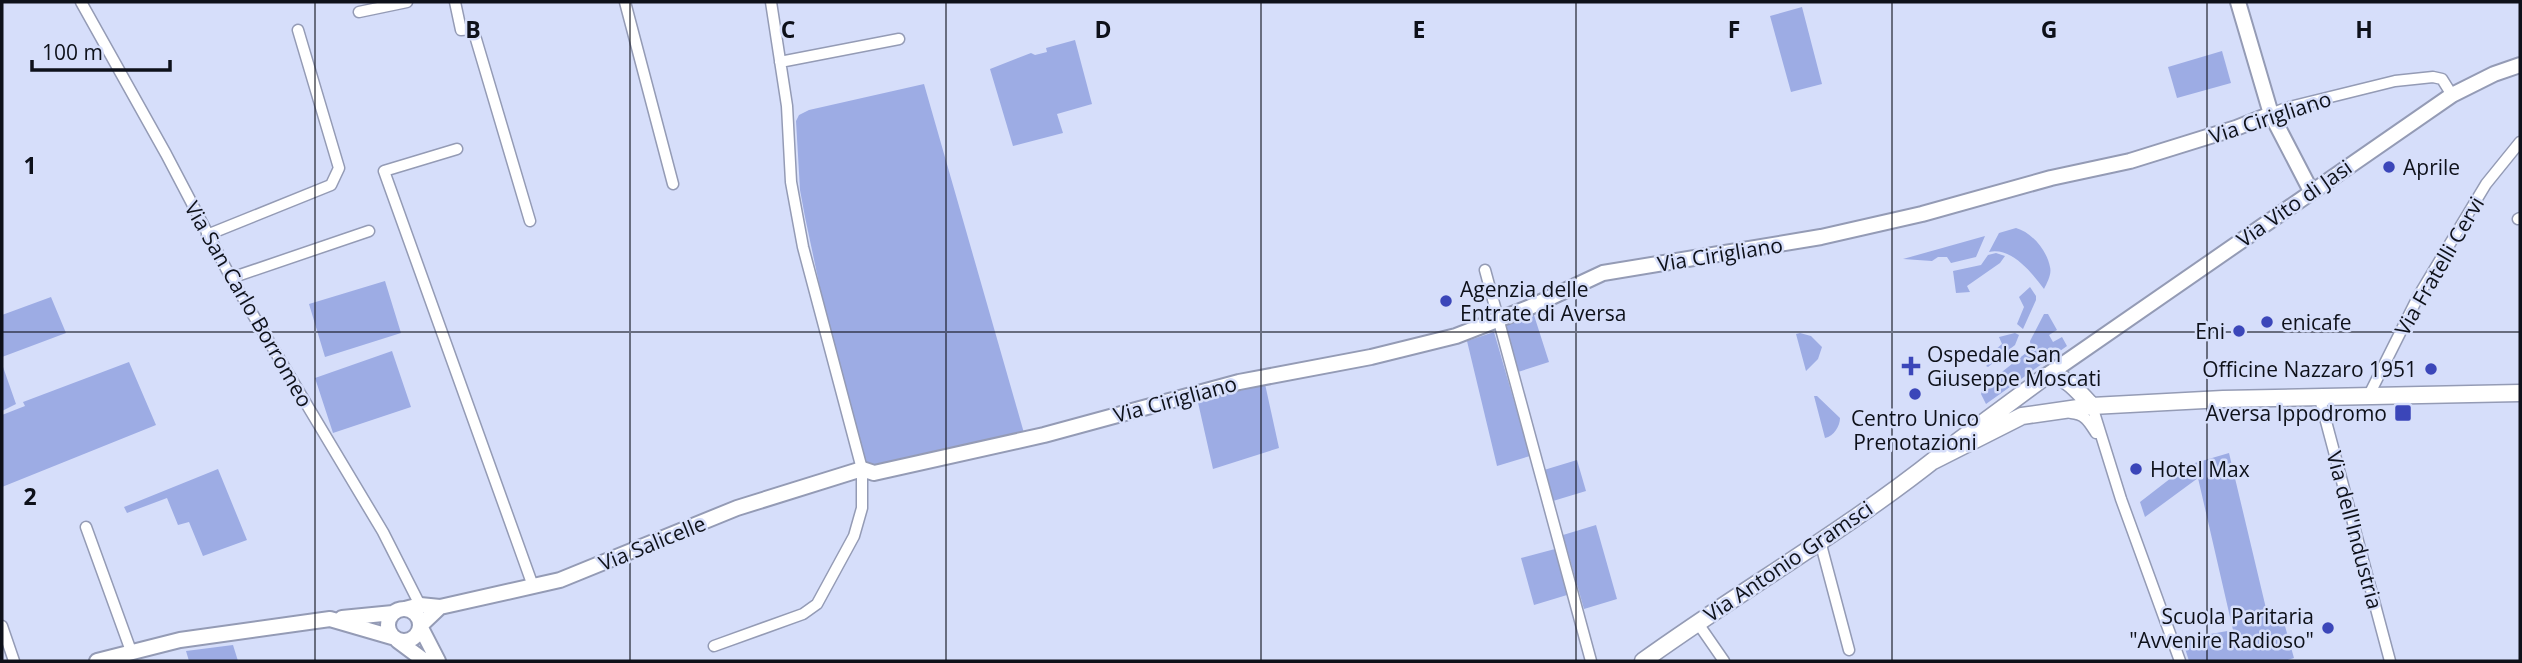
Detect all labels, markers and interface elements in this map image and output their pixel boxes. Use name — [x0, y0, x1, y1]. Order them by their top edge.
text: B — [465, 13, 481, 45]
text: C — [781, 13, 795, 45]
text: D — [1094, 13, 1112, 45]
text: E — [1413, 13, 1425, 45]
text: F — [1728, 13, 1740, 45]
text: G — [2041, 13, 2057, 45]
text: H — [2355, 13, 2373, 45]
scale bar — [32, 28, 170, 72]
text: 100 m — [42, 38, 103, 66]
street label: Via Cirigliano — [2205, 84, 2335, 150]
text: 1 — [23, 149, 37, 181]
street label: Via Vito di Jasi — [2231, 153, 2357, 253]
place label: Aprile — [2403, 153, 2460, 181]
marker: Aprile — [2381, 159, 2397, 175]
street label: Via Fratelli Cervi — [2388, 191, 2490, 341]
street label: Via San Carlo Borromeo — [179, 196, 319, 412]
street label: Via Cirigliano — [1655, 230, 1785, 278]
place label: Agenzia delle Entrate di Aversa — [1460, 275, 1626, 327]
marker: Agenzia delle Entrate di Aversa — [1438, 293, 1454, 309]
place label: enicafe — [2281, 308, 2352, 336]
marker: enicafe — [2259, 314, 2275, 330]
place label: Eni — [2195, 317, 2225, 345]
marker: Eni — [2231, 323, 2247, 339]
place label: Ospedale San Giuseppe Moscati — [1927, 340, 2101, 392]
place label: Officine Nazzaro 1951 — [2202, 355, 2417, 383]
marker: Ospedale San Giuseppe Moscati — [1901, 356, 1921, 376]
marker: Officine Nazzaro 1951 — [2423, 361, 2439, 377]
street label: Via Cirigliano — [1110, 369, 1240, 429]
marker: Centro Unico Prenotazioni — [1907, 386, 1923, 402]
place label: Aversa Ippodromo — [2205, 399, 2387, 427]
marker: Aversa Ippodromo — [2393, 403, 2413, 423]
place label: Centro Unico Prenotazioni — [1851, 404, 1979, 456]
street label: Via dell'Industria — [2320, 448, 2390, 612]
place label: Hotel Max — [2150, 455, 2250, 483]
marker: Hotel Max — [2128, 461, 2144, 477]
text: 2 — [23, 480, 37, 512]
street label: Via Antonio Gramsci — [1698, 494, 1878, 628]
street label: Via Salicelle — [594, 509, 710, 577]
place label: Scuola Paritaria "Avvenire Radioso" — [2129, 602, 2314, 654]
marker: Scuola Paritaria "Avvenire Radioso" — [2320, 620, 2336, 636]

